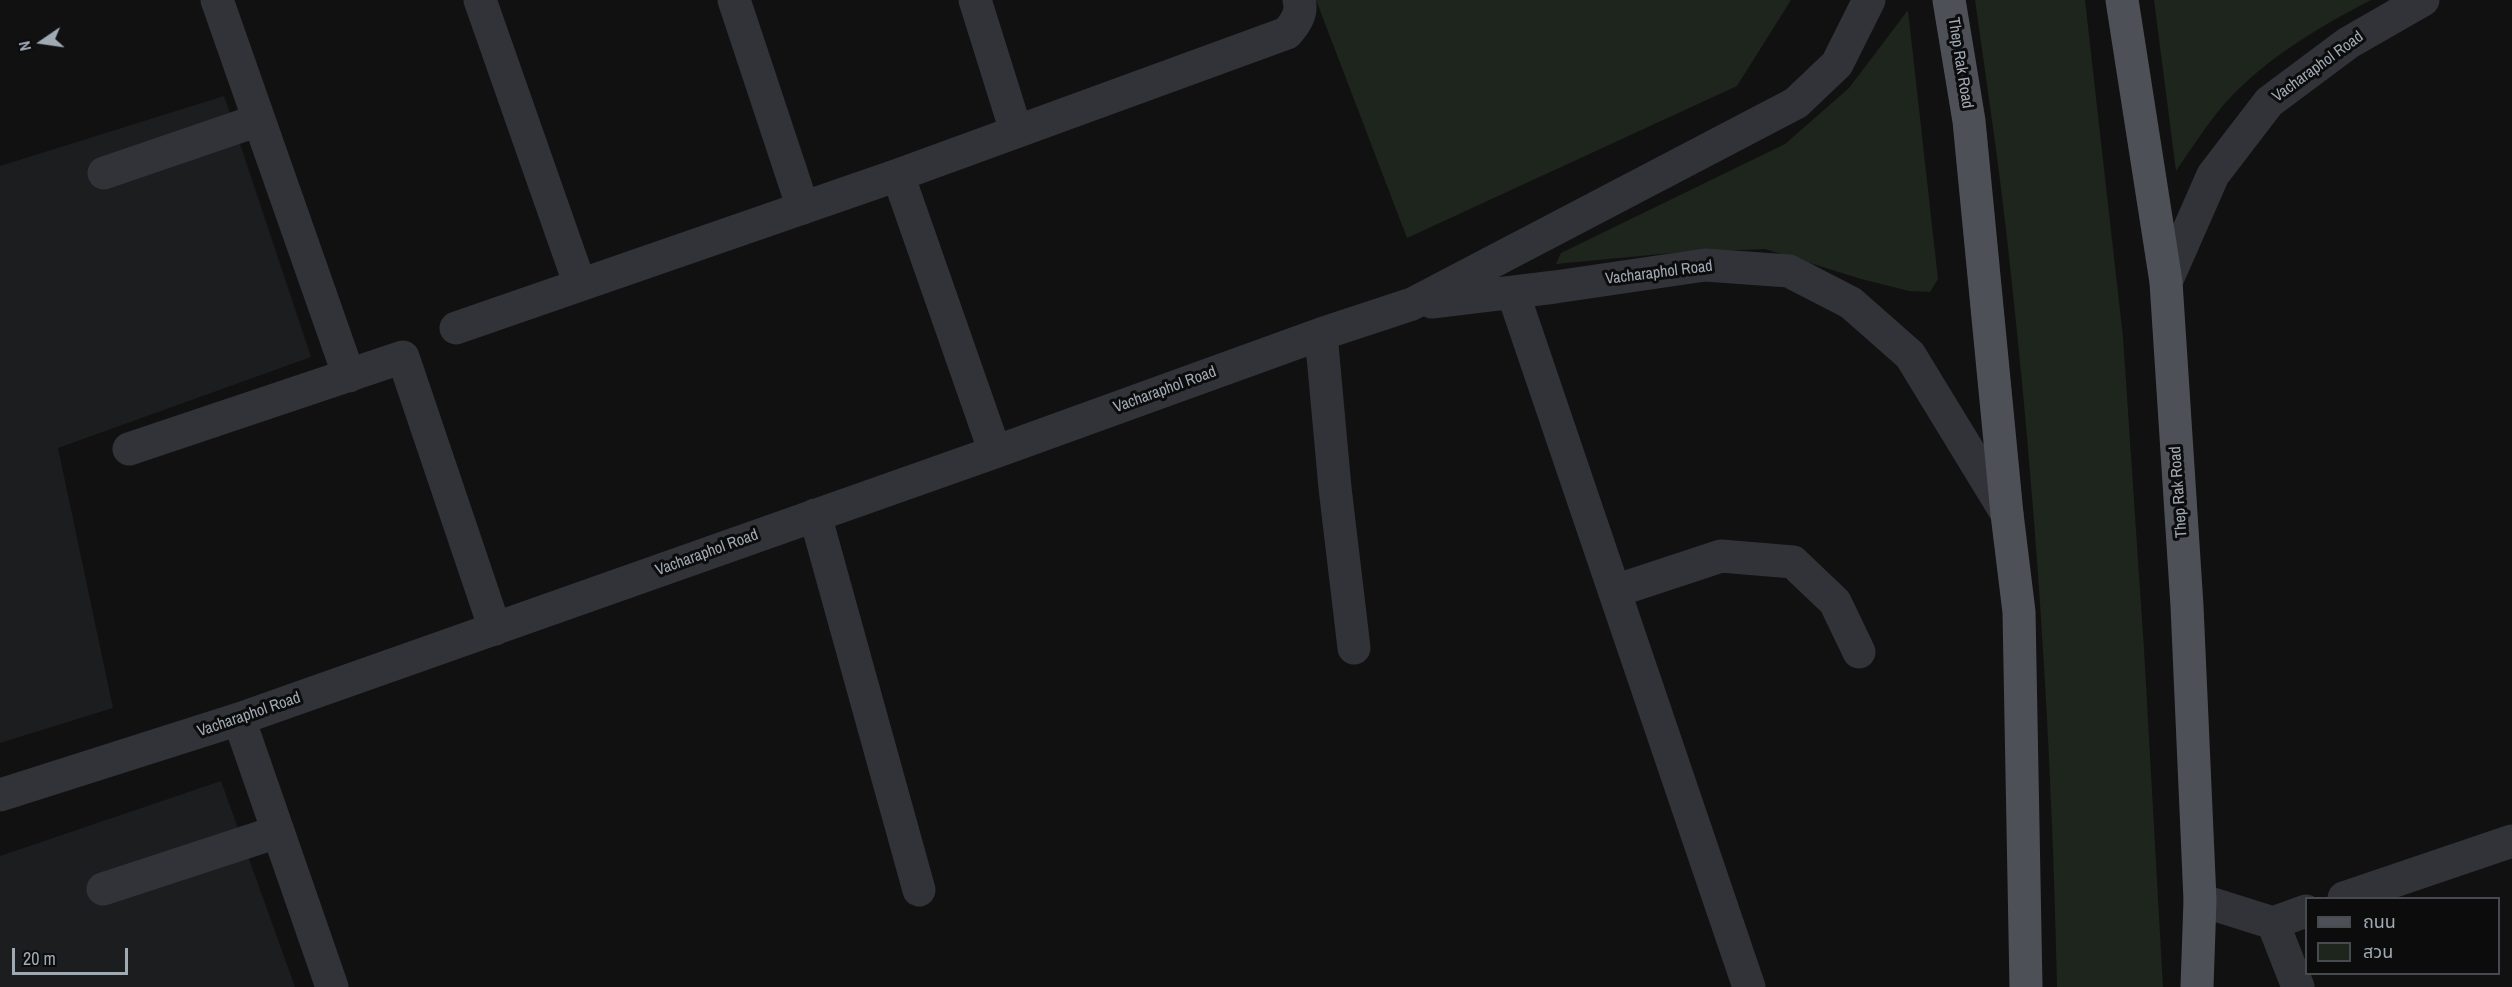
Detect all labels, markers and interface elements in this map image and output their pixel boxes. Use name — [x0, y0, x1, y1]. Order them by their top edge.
north arrow — [12, 12, 72, 72]
street label: Thep Rak Road — [1943, 16, 1977, 110]
street label: Vacharaphol Road — [2269, 28, 2367, 106]
text: N — [13, 39, 36, 53]
street label: Vacharaphol Road — [1604, 257, 1714, 289]
street label: Vacharaphol Road — [1111, 363, 1219, 417]
street label: Thep Rak Road — [2166, 445, 2192, 539]
street label: Vacharaphol Road — [653, 526, 761, 580]
street label: Vacharaphol Road — [195, 688, 303, 742]
legend — [2305, 897, 2500, 975]
text: ถนน — [2363, 909, 2396, 934]
scale bar — [15, 936, 130, 974]
text: สวน — [2363, 939, 2393, 964]
text: 20 m — [23, 946, 56, 971]

